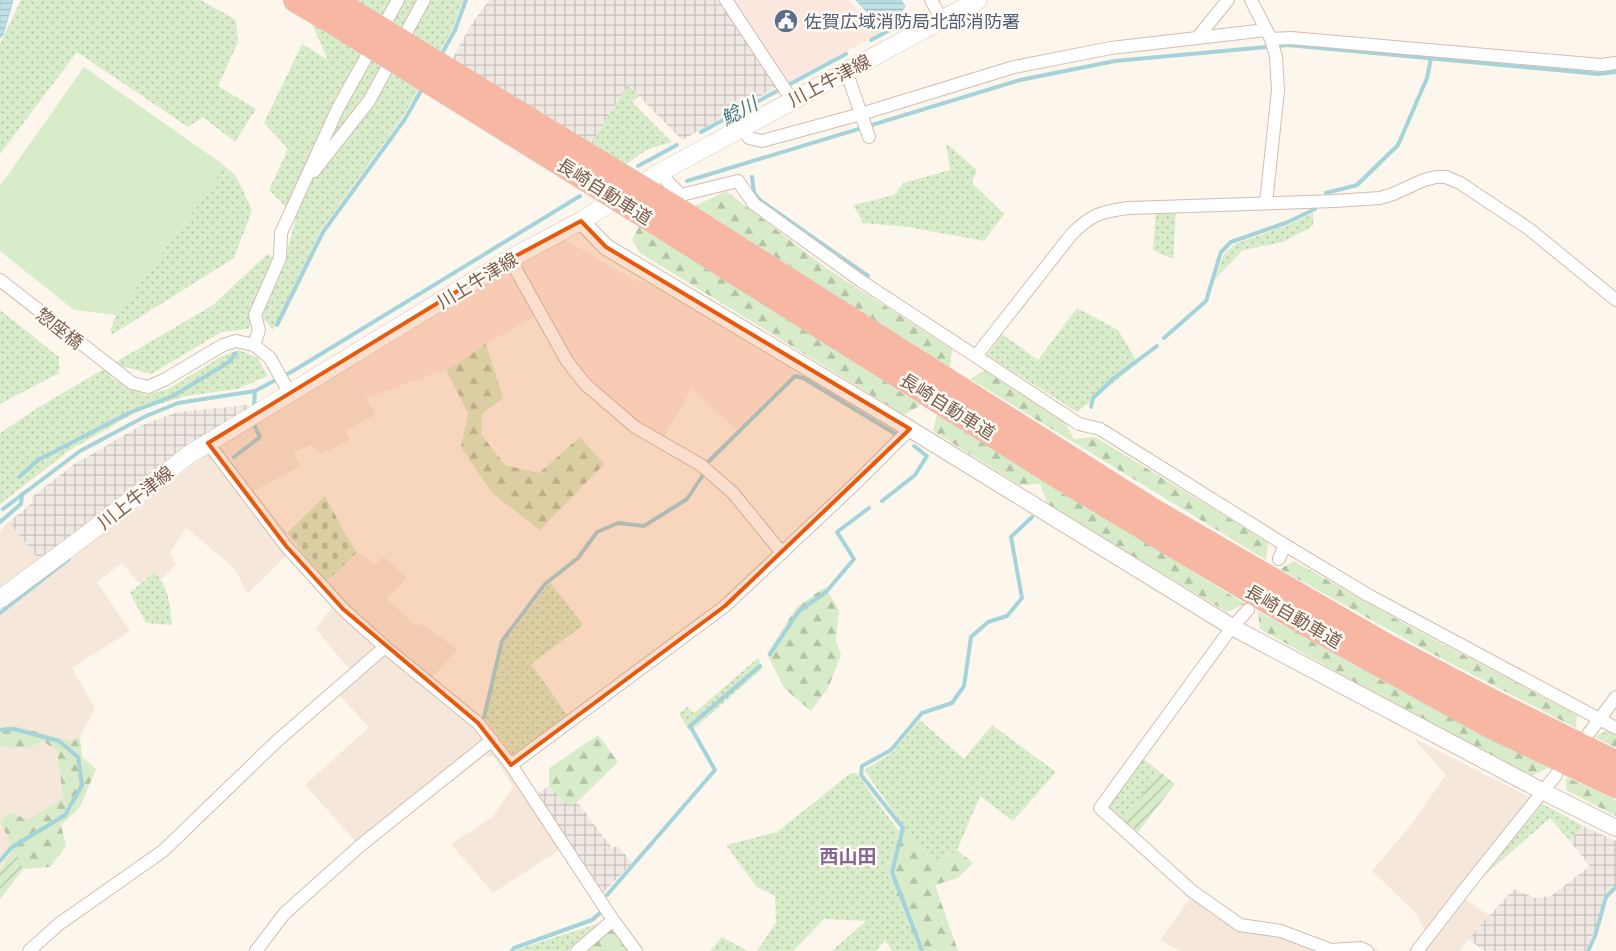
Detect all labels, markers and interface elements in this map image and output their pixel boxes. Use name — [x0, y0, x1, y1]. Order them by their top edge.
public building icon: 佐賀広域消防局北部消防署 — [773, 8, 799, 34]
place label: 佐賀広域消防局北部消防署 — [804, 9, 1020, 33]
street label: 川上牛津線 — [784, 48, 874, 112]
water label: 鯰川 — [716, 90, 764, 131]
street label: 長崎自動車道 — [553, 152, 657, 230]
street label: 川上牛津線 — [432, 247, 522, 313]
street label: 惣座橋 — [31, 302, 89, 354]
street label: 長崎自動車道 — [896, 367, 1000, 445]
street label: 川上牛津線 — [92, 460, 178, 534]
street label: 長崎自動車道 — [1241, 579, 1347, 653]
district label: 西山田 — [819, 843, 877, 869]

